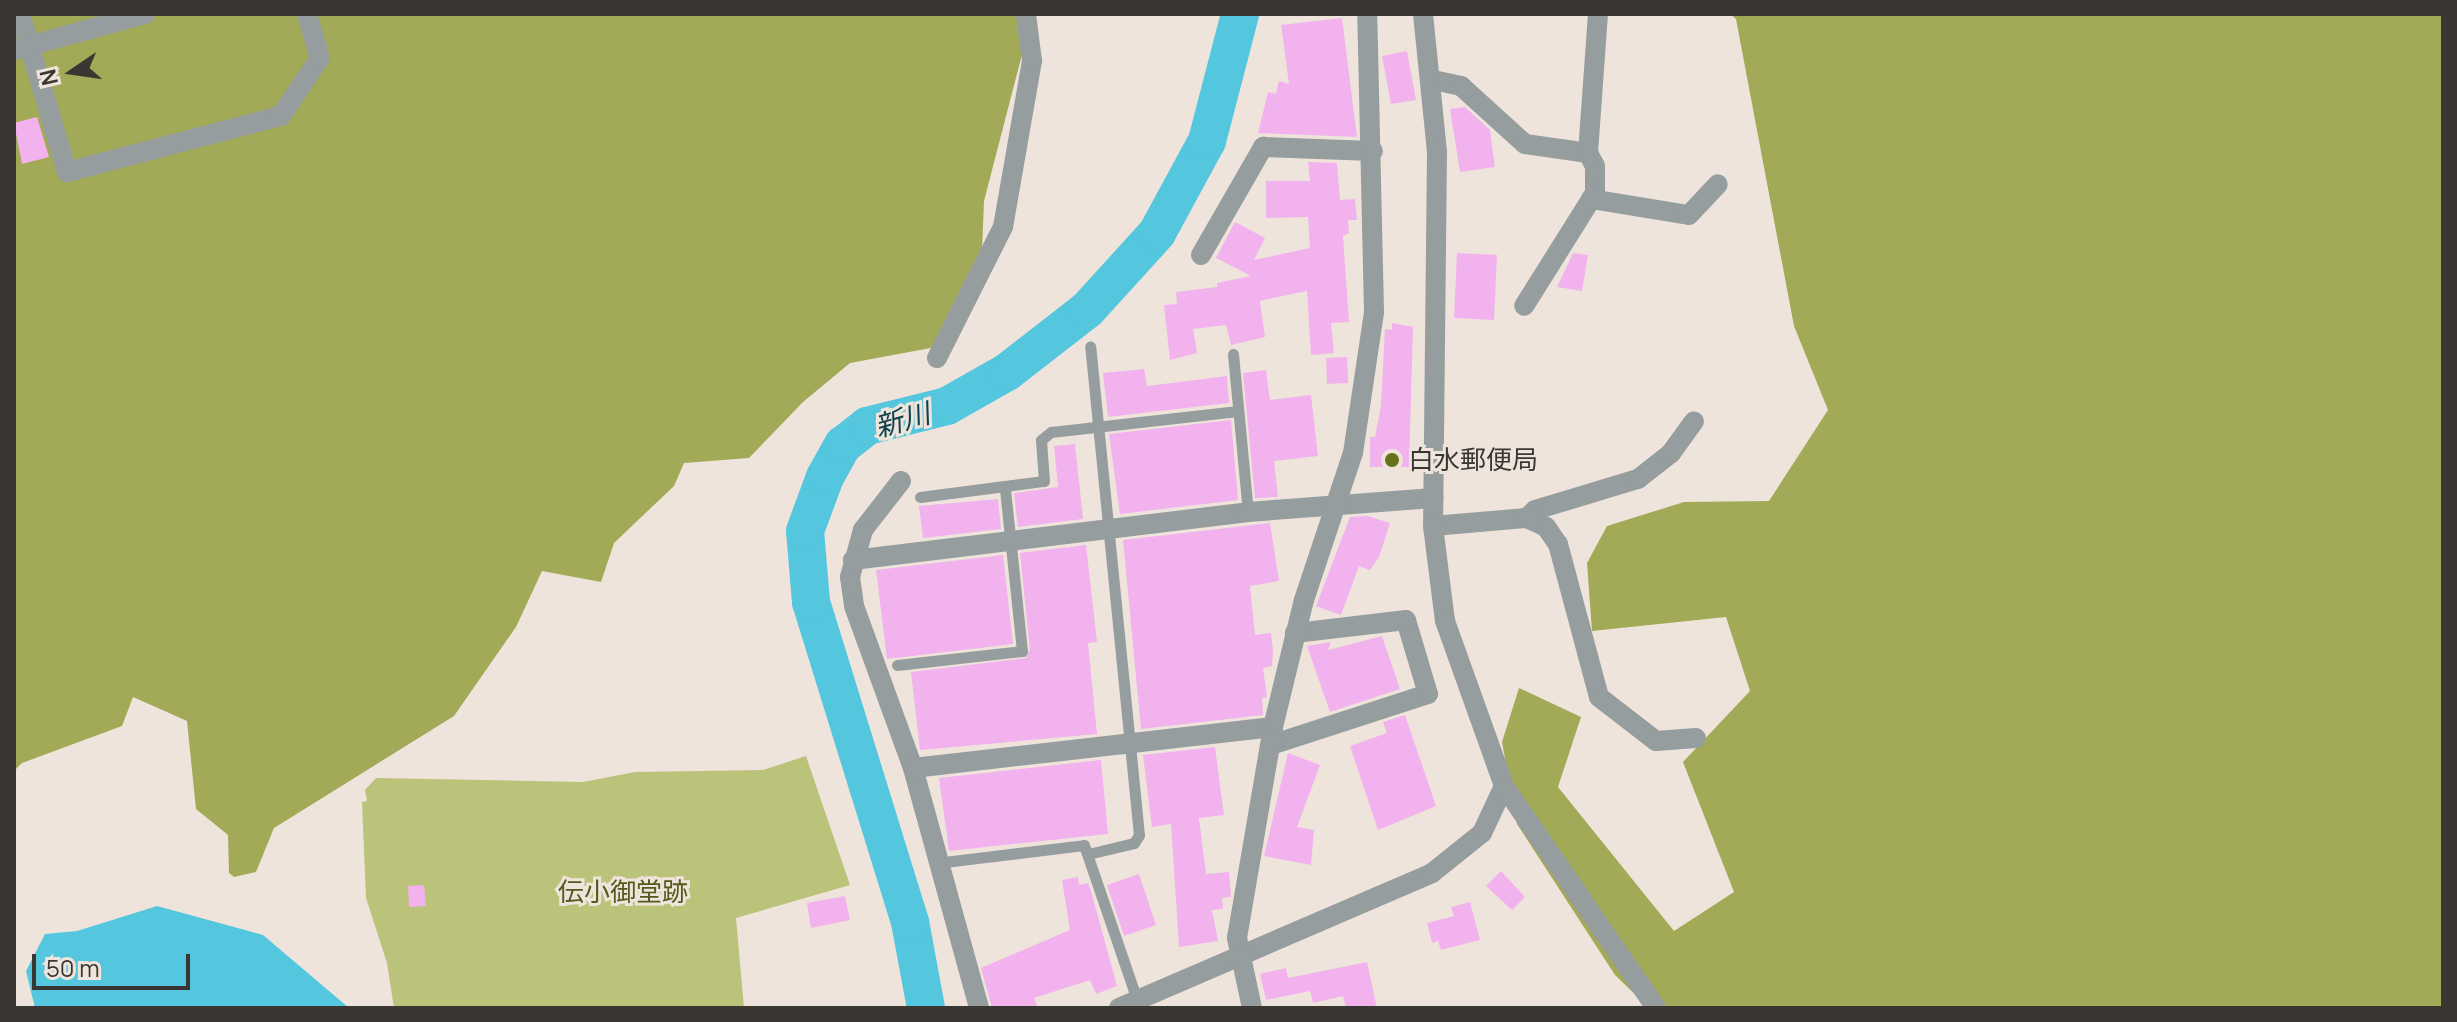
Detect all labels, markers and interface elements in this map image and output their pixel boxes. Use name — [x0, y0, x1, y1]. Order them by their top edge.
north arrow — [32, 32, 112, 112]
text: N — [32, 66, 65, 88]
water label: 新川 — [870, 395, 934, 443]
place label: 白水郵便局 — [1408, 444, 1538, 476]
marker: 白水郵便局 — [1383, 451, 1401, 469]
park label: 伝小御堂跡 — [558, 876, 688, 908]
scale bar — [36, 938, 194, 988]
text: 50 m — [46, 951, 100, 984]

